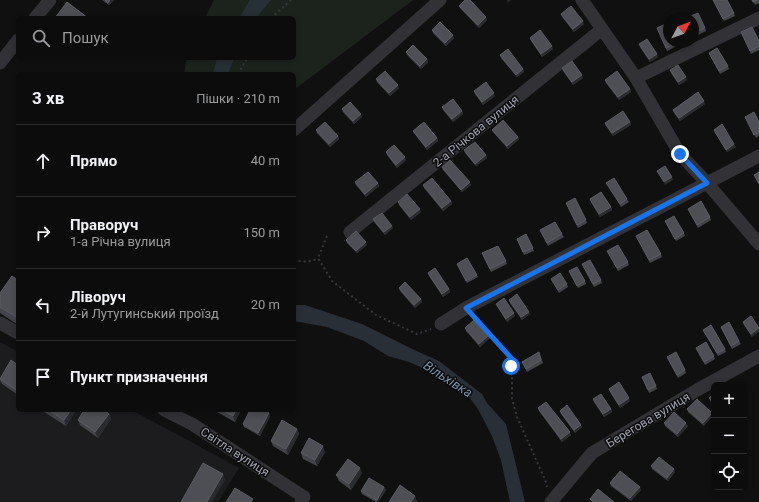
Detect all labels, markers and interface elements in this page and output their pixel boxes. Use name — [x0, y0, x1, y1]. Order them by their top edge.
north arrow — [663, 12, 699, 48]
search box — [16, 16, 296, 60]
icon: search — [30, 27, 52, 49]
text: Пошук — [62, 29, 109, 47]
text: 3 хв — [32, 88, 64, 108]
text: Пішки · 210 m — [196, 91, 280, 106]
street label: 2-а Річкова вулиця — [430, 92, 522, 170]
route end — [671, 145, 689, 163]
icon: ahead — [32, 150, 54, 172]
text: Прямо — [70, 152, 117, 170]
text: 40 m — [251, 153, 280, 168]
text: Праворуч — [70, 216, 138, 234]
icon: right — [32, 222, 54, 244]
text: 150 m — [243, 225, 280, 240]
text: 1-а Річна вулиця — [70, 234, 171, 249]
text: Ліворуч — [70, 288, 126, 306]
icon: left — [32, 294, 54, 316]
text: 20 m — [251, 297, 280, 312]
text: 2-й Лутугинський проїзд — [70, 306, 219, 321]
route start — [502, 357, 520, 375]
water label: Вільхівка — [421, 358, 475, 400]
icon: arrive — [32, 366, 54, 388]
text: Пункт призначення — [70, 368, 208, 386]
map controls — [711, 382, 747, 490]
button: + — [711, 382, 747, 418]
street label: Берегова вулиця — [604, 390, 692, 450]
button: − — [711, 418, 747, 454]
street label: Світла вулиця — [198, 425, 272, 479]
button: locate — [711, 454, 747, 490]

